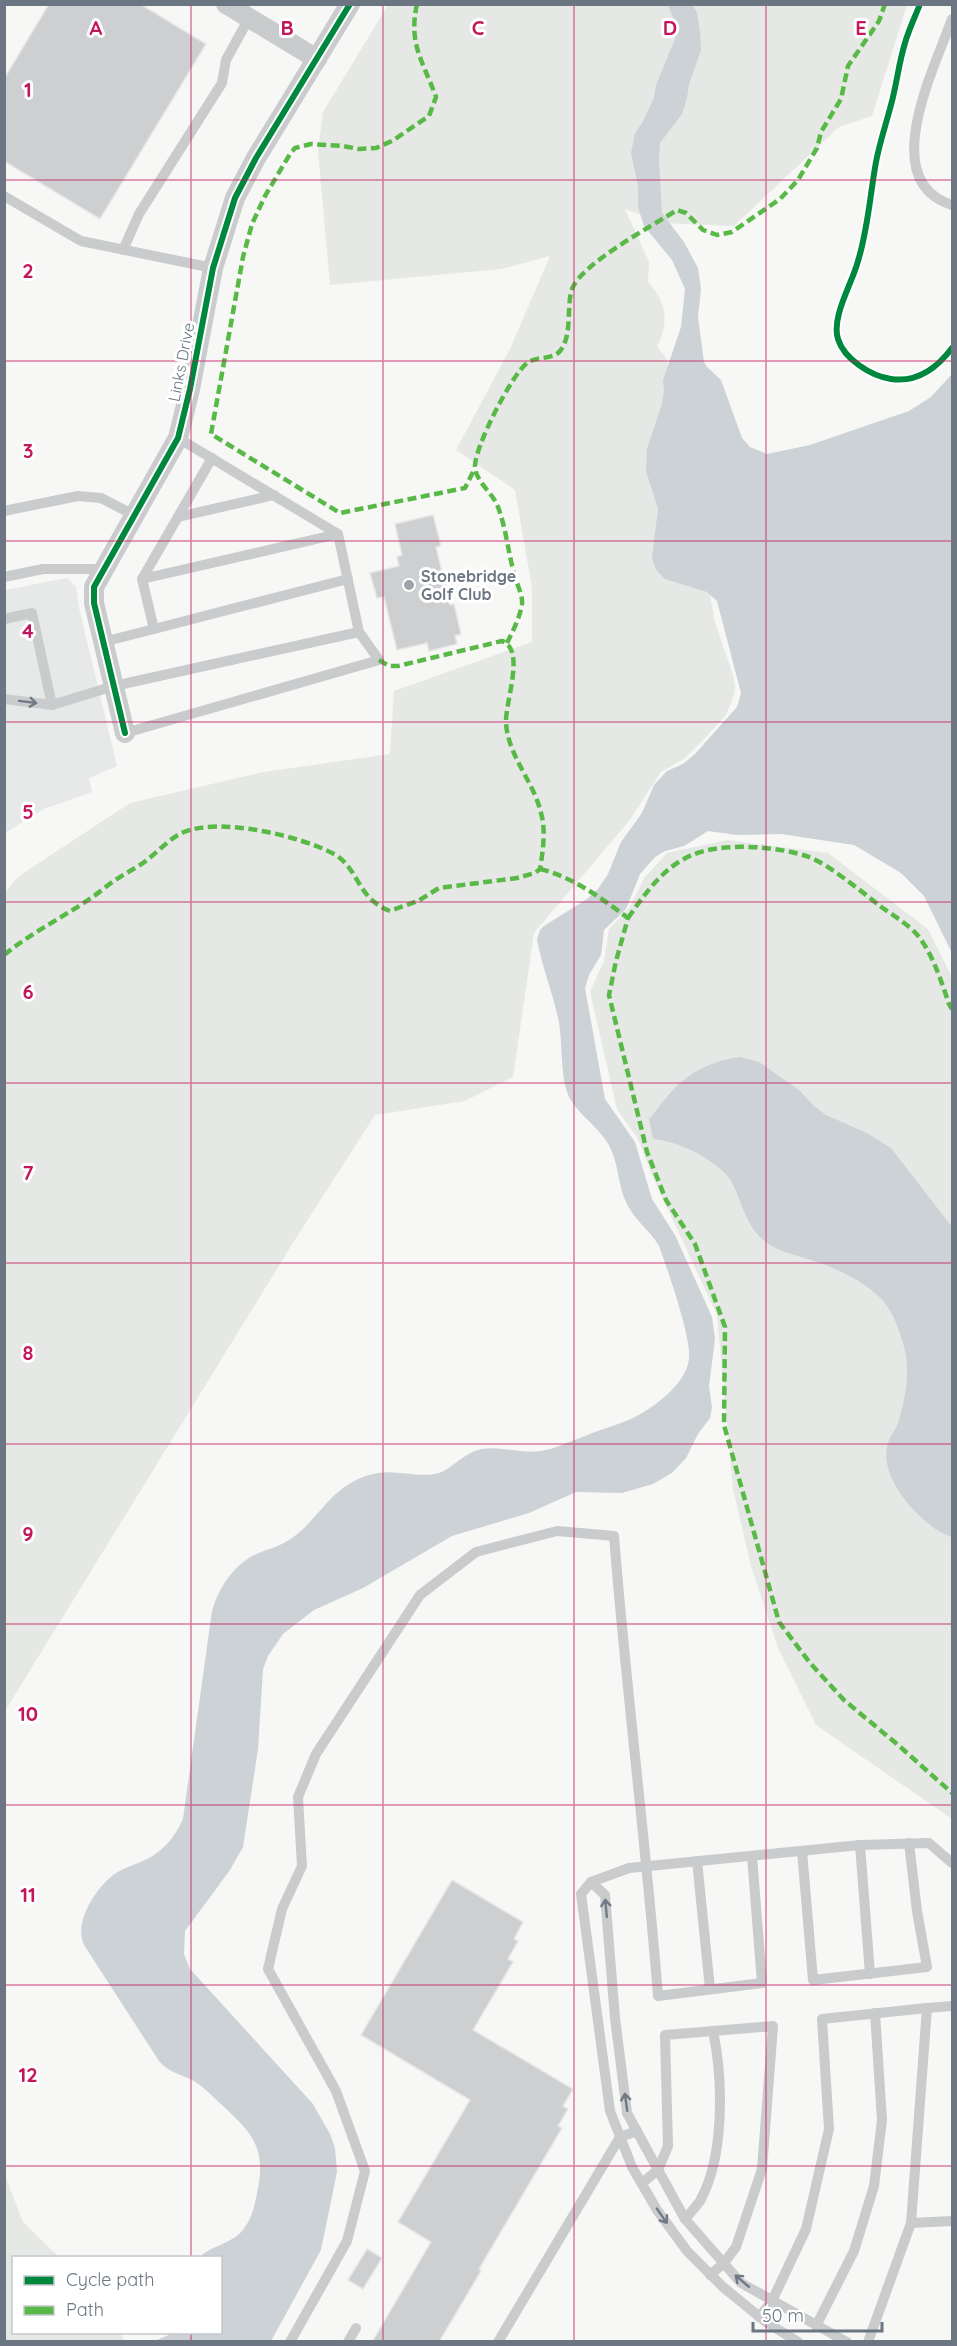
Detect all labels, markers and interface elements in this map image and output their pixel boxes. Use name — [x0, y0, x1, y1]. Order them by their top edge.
text: A — [90, 15, 103, 40]
text: B — [280, 15, 294, 40]
text: C — [472, 15, 485, 40]
text: D — [663, 15, 677, 40]
text: E — [855, 15, 867, 40]
text: 1 — [24, 77, 32, 102]
text: 2 — [22, 258, 34, 283]
street label: Links Drive — [164, 321, 198, 403]
text: 3 — [23, 438, 33, 463]
place label: Stonebridge Golf Club — [421, 566, 516, 604]
marker: Stonebridge Golf Club — [402, 578, 416, 592]
text: 4 — [22, 618, 34, 643]
one-way arrow — [18, 697, 38, 708]
text: 5 — [22, 799, 34, 824]
text: 6 — [22, 979, 34, 1004]
text: 7 — [23, 1160, 34, 1185]
text: 8 — [23, 1340, 34, 1365]
text: 9 — [22, 1521, 34, 1546]
text: 10 — [18, 1701, 38, 1726]
text: 11 — [20, 1882, 36, 1907]
one-way arrow — [600, 1899, 611, 1919]
text: 12 — [18, 2062, 38, 2087]
one-way arrow — [620, 2093, 631, 2113]
one-way arrow — [656, 2207, 668, 2223]
legend — [12, 2256, 222, 2334]
text: Cycle path — [66, 2268, 154, 2291]
one-way arrow — [734, 2275, 750, 2288]
scale bar — [753, 2295, 882, 2333]
text: Path — [66, 2298, 104, 2321]
text: 50 m — [762, 2304, 804, 2327]

